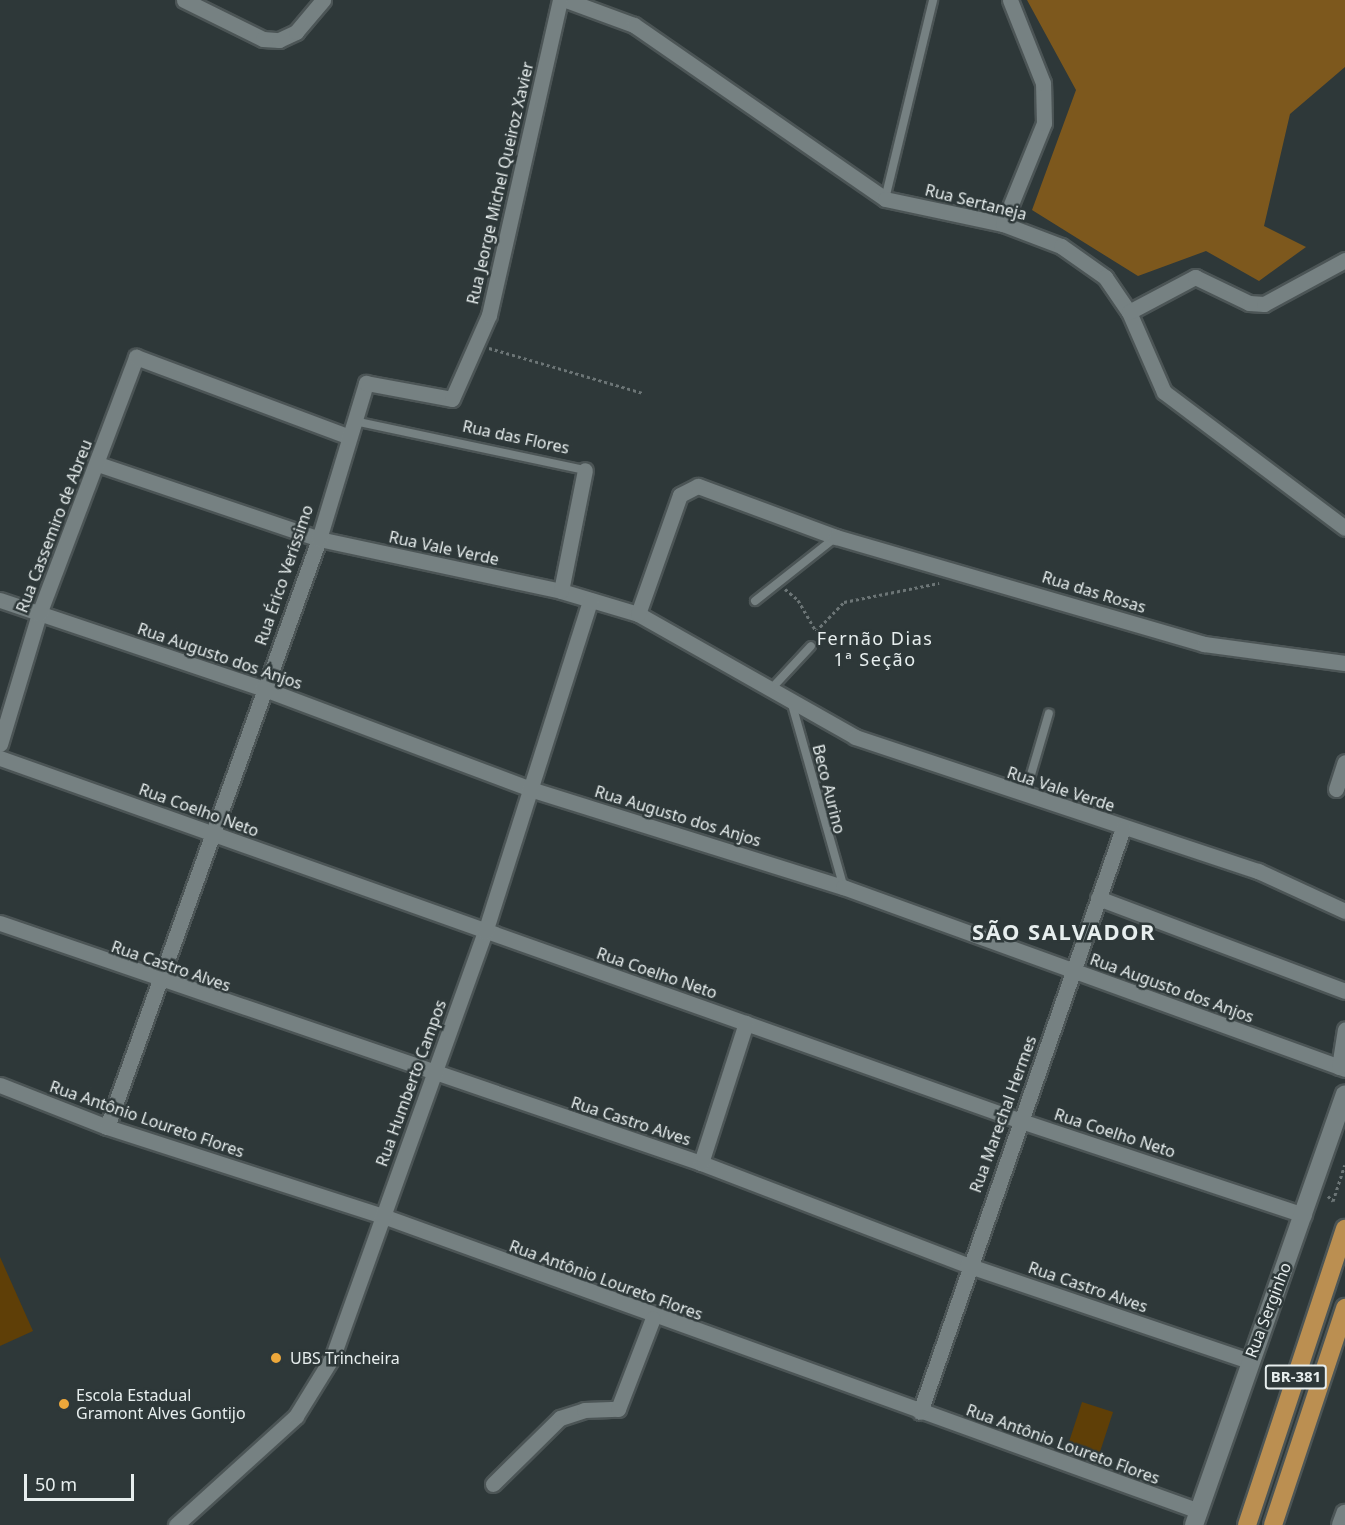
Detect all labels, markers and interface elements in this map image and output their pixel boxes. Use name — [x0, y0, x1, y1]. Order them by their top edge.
street label: Rua Jeorge Michel Queiroz Xavier — [463, 60, 537, 306]
street label: Rua Sertaneja — [923, 180, 1029, 224]
street label: Rua das Flores — [461, 416, 571, 458]
street label: Rua Cassemiro de Abreu — [12, 437, 96, 615]
street label: Rua Érico Veríssimo — [251, 502, 317, 648]
street label: Rua Vale Verde — [387, 527, 501, 569]
street label: Rua das Rosas — [1040, 567, 1148, 617]
street label: Rua Augusto dos Anjos — [135, 619, 305, 693]
district label: Fernão Dias 1ª Seção — [817, 628, 933, 670]
street label: Beco Aurino — [809, 742, 849, 836]
street label: Rua Vale Verde — [1005, 763, 1117, 815]
street label: Rua Coelho Neto — [136, 779, 262, 841]
street label: Rua Augusto dos Anjos — [592, 782, 764, 850]
district label: SÃO SALVADOR — [972, 919, 1156, 945]
street label: Rua Castro Alves — [109, 937, 233, 995]
street label: Rua Coelho Neto — [594, 943, 720, 1003]
street label: Rua Augusto dos Anjos — [1087, 949, 1257, 1027]
street label: Rua Humberto Campos — [372, 997, 450, 1169]
street label: Rua Marechal Hermes — [966, 1033, 1040, 1195]
street label: Rua Antônio Loureto Flores — [47, 1077, 247, 1161]
street label: Rua Castro Alves — [569, 1093, 693, 1149]
street label: Rua Coelho Neto — [1052, 1104, 1178, 1162]
street label: Rua Antônio Loureto Flores — [507, 1236, 705, 1324]
street label: Rua Castro Alves — [1026, 1258, 1150, 1316]
street label: Rua Serginho — [1241, 1260, 1295, 1360]
place label: UBS Trincheira — [290, 1348, 400, 1368]
marker: UBS Trincheira — [267, 1349, 285, 1367]
road number: BR-381 — [1264, 1365, 1328, 1389]
place label: Escola Estadual Gramont Alves Gontijo — [76, 1385, 246, 1423]
marker: Escola Estadual Gramont Alves Gontijo — [57, 1397, 71, 1411]
street label: Rua Antônio Loureto Flores — [964, 1400, 1162, 1488]
scale bar — [27, 1462, 136, 1500]
text: 50 m — [35, 1472, 77, 1496]

